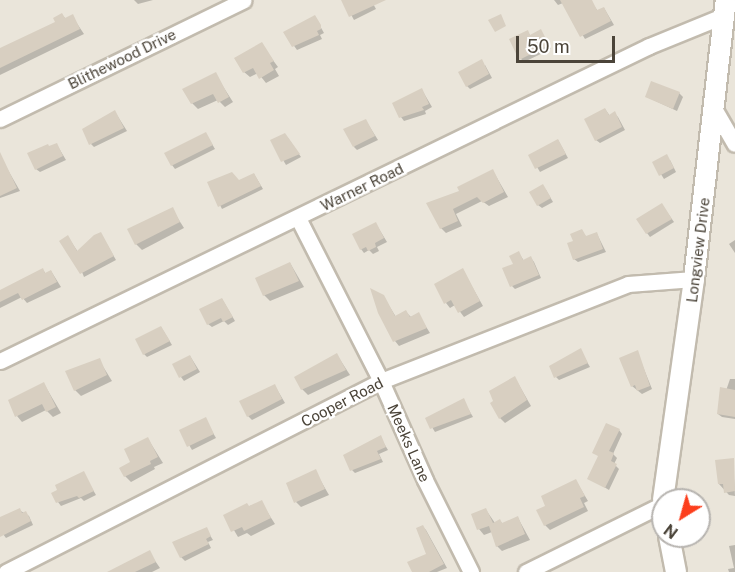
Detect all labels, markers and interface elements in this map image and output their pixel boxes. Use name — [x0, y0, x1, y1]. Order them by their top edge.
scale bar — [519, 24, 618, 62]
street label: Blithewood Drive — [65, 25, 179, 93]
text: 50 m — [527, 36, 570, 57]
street label: Warner Road — [318, 159, 406, 215]
street label: Longview Drive — [683, 196, 713, 304]
street label: Cooper Road — [298, 374, 386, 430]
street label: Meeks Lane — [384, 401, 434, 485]
north arrow — [651, 488, 711, 548]
text: N — [660, 520, 682, 543]

